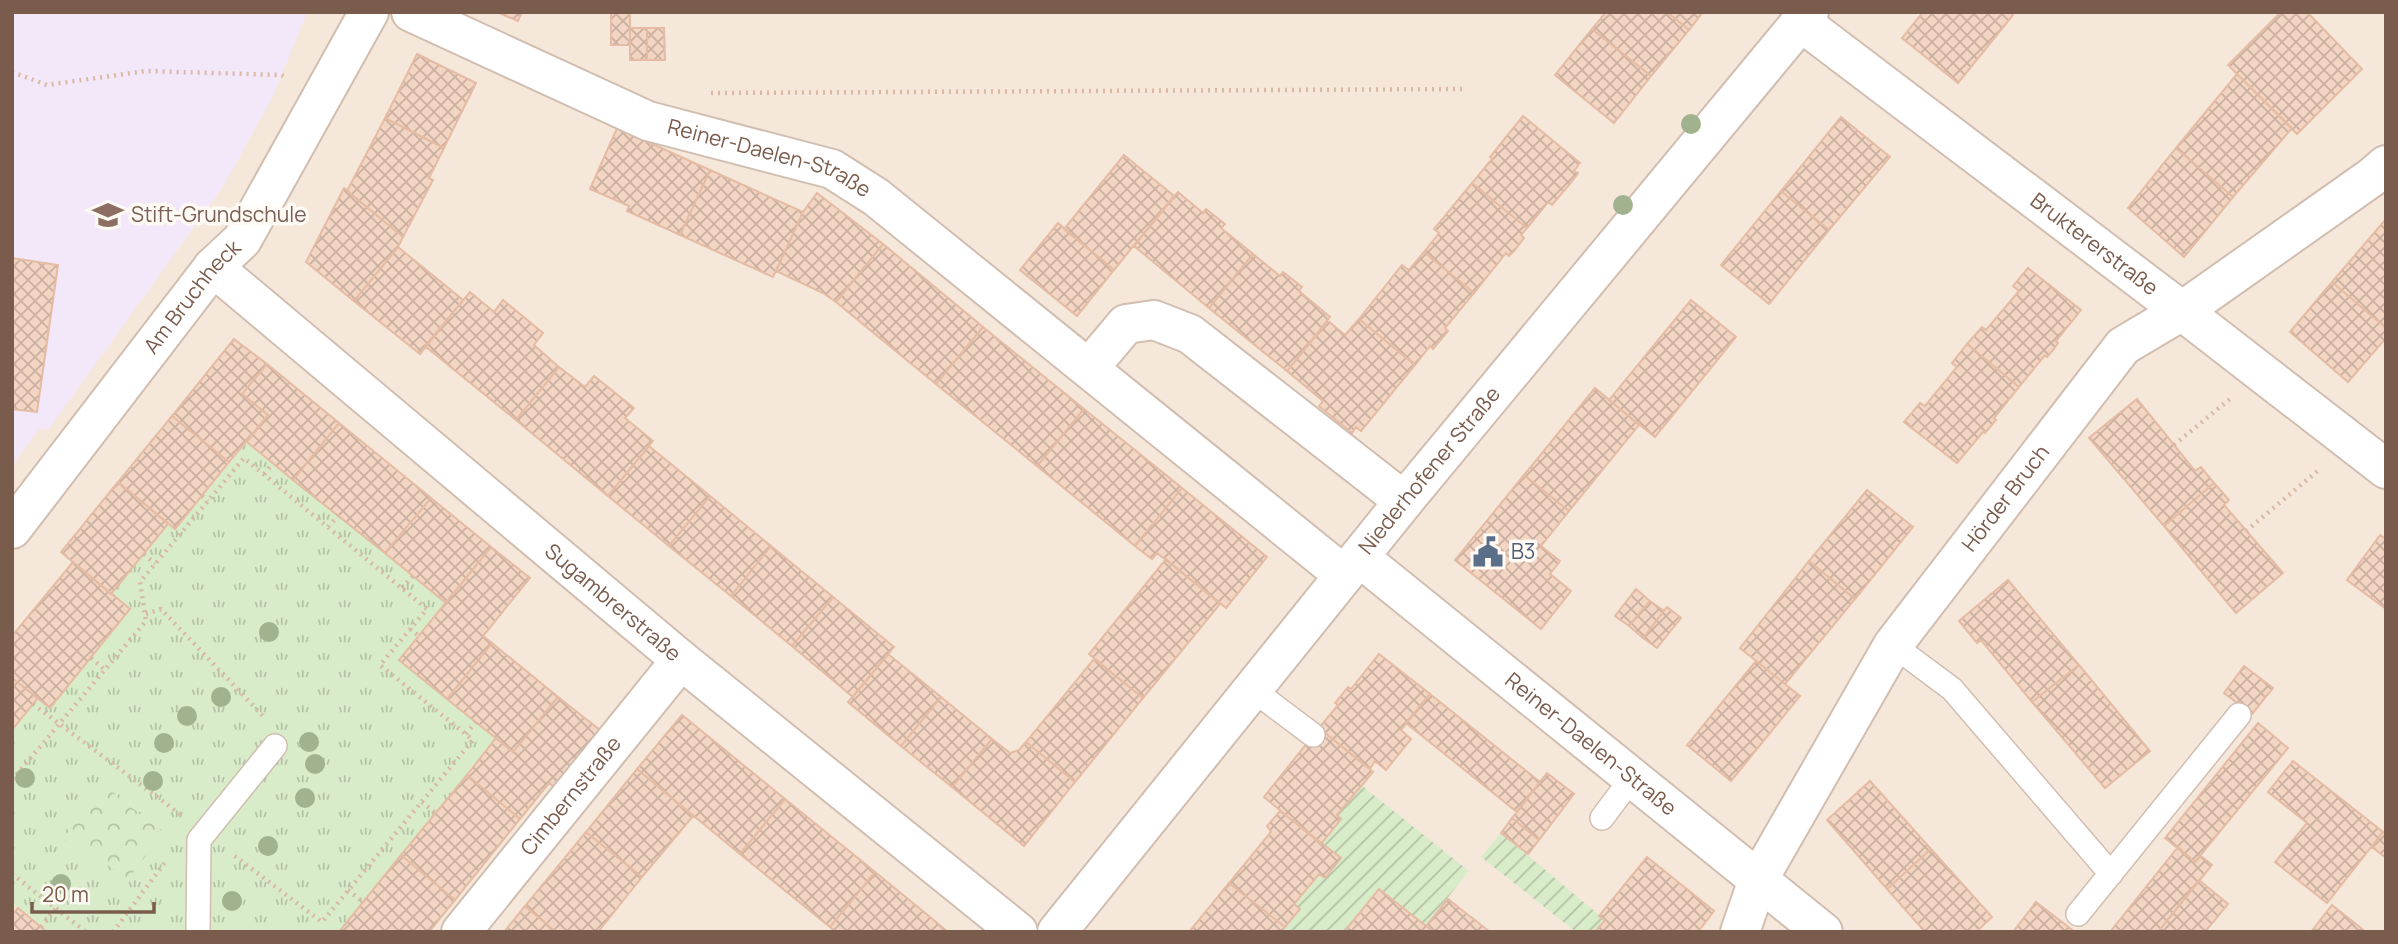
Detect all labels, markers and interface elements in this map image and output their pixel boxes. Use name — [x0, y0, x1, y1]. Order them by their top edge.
street label: Reiner-Daelen-Straße — [665, 112, 877, 203]
street label: Bruktererstraße — [2025, 186, 2164, 301]
school or university icon: Stift-Grundschule — [91, 198, 125, 232]
place label: Stift-Grundschule — [131, 200, 306, 228]
street label: Am Bruchheck — [137, 233, 247, 359]
street label: Niederhofener Straße — [1352, 380, 1506, 560]
street label: Hörder Bruch — [1955, 439, 2055, 557]
public building icon: B3 — [1471, 535, 1505, 569]
street label: Sugambrerstraße — [539, 537, 687, 667]
place label: B3 — [1511, 537, 1536, 565]
street label: Reiner-Daelen-Straße — [1500, 666, 1683, 821]
street label: Cimbernstraße — [514, 730, 627, 861]
scale bar — [32, 870, 154, 914]
text: 20 m — [42, 880, 89, 908]

